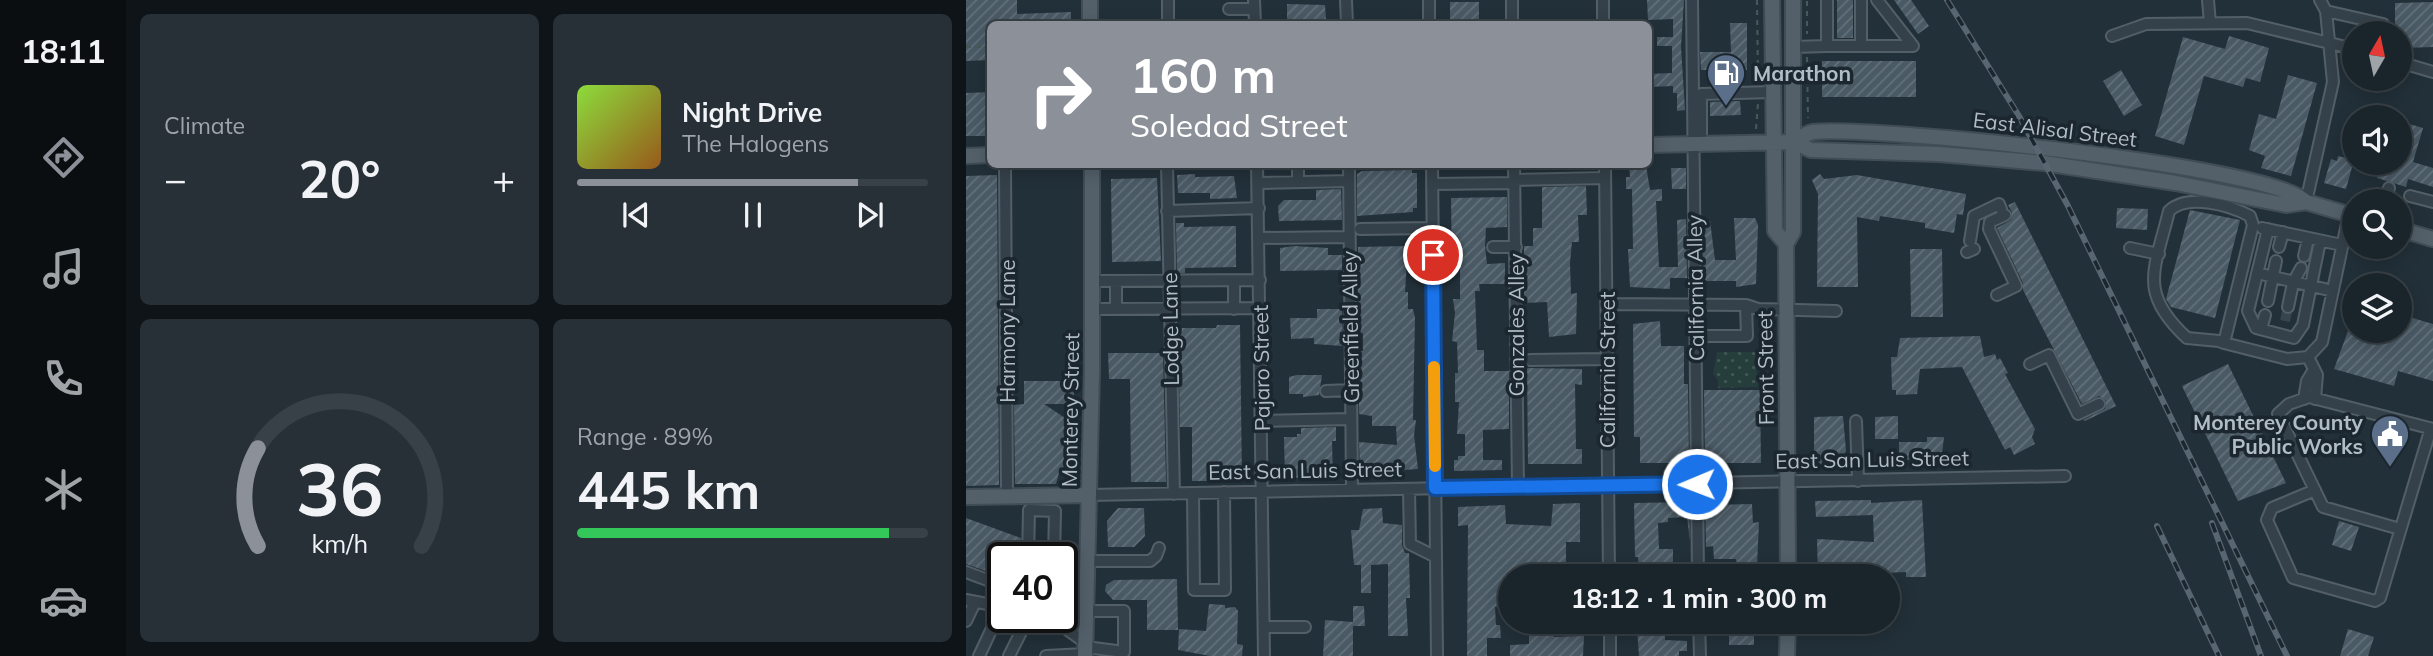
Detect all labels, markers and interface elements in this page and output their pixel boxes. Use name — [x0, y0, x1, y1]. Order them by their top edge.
north arrow — [2342, 21, 2412, 91]
map controls — [2342, 21, 2412, 343]
text: 18:11 — [21, 31, 105, 71]
text: 160 m — [1130, 44, 1276, 105]
icon: right — [1015, 49, 1106, 140]
fuel station icon: Marathon — [1705, 52, 1747, 107]
place label: Marathon — [1753, 60, 1851, 86]
text: Night Drive — [682, 96, 822, 129]
text: Soledad Street — [1130, 105, 1348, 145]
button: sound — [2342, 105, 2412, 175]
street label: East Alisal Street — [1972, 106, 2138, 152]
text: Climate — [164, 111, 245, 140]
text: The Halogens — [682, 129, 829, 158]
icon: directions — [39, 133, 88, 182]
text: 20° — [298, 146, 381, 211]
text: − — [164, 155, 187, 203]
text: + — [492, 155, 515, 203]
button: search — [2342, 189, 2412, 259]
icon: previous — [617, 196, 655, 234]
icon: pause — [734, 196, 772, 234]
icon: next — [851, 196, 889, 234]
street label: California Alley — [1681, 215, 1709, 361]
pin — [1403, 225, 1463, 285]
icon: arrive — [1414, 236, 1452, 274]
icon: music — [39, 244, 88, 293]
street label: Greenfield Alley — [1336, 251, 1364, 403]
street label: Gonzales Alley — [1503, 253, 1529, 397]
street label: Harmony Lane — [994, 259, 1020, 403]
street label: Lodge Lane — [1156, 272, 1184, 386]
button: layers — [2342, 273, 2412, 343]
street label: California Street — [1594, 292, 1620, 448]
street label: Pajaro Street — [1247, 305, 1275, 431]
street label: Front Street — [1751, 311, 1779, 425]
street label: Monterey Street — [1056, 333, 1084, 487]
icon: phone — [39, 354, 88, 403]
place label: Monterey County Public Works — [2193, 409, 2364, 459]
public building icon: Monterey County Public Works — [2369, 413, 2411, 468]
text: Range · 89% — [577, 422, 713, 451]
text: 36 — [296, 444, 383, 535]
street label: East San Luis Street — [1775, 444, 1969, 474]
position arrow — [1660, 447, 1734, 521]
street label: East San Luis Street — [1208, 455, 1402, 485]
text: 445 km — [577, 457, 760, 522]
icon: climate — [39, 465, 88, 514]
text: km/h — [311, 528, 368, 559]
speed limit sign: 40 — [987, 542, 1078, 633]
icon: car — [39, 576, 88, 625]
text: 18:12 · 1 min · 300 m — [1571, 582, 1827, 615]

